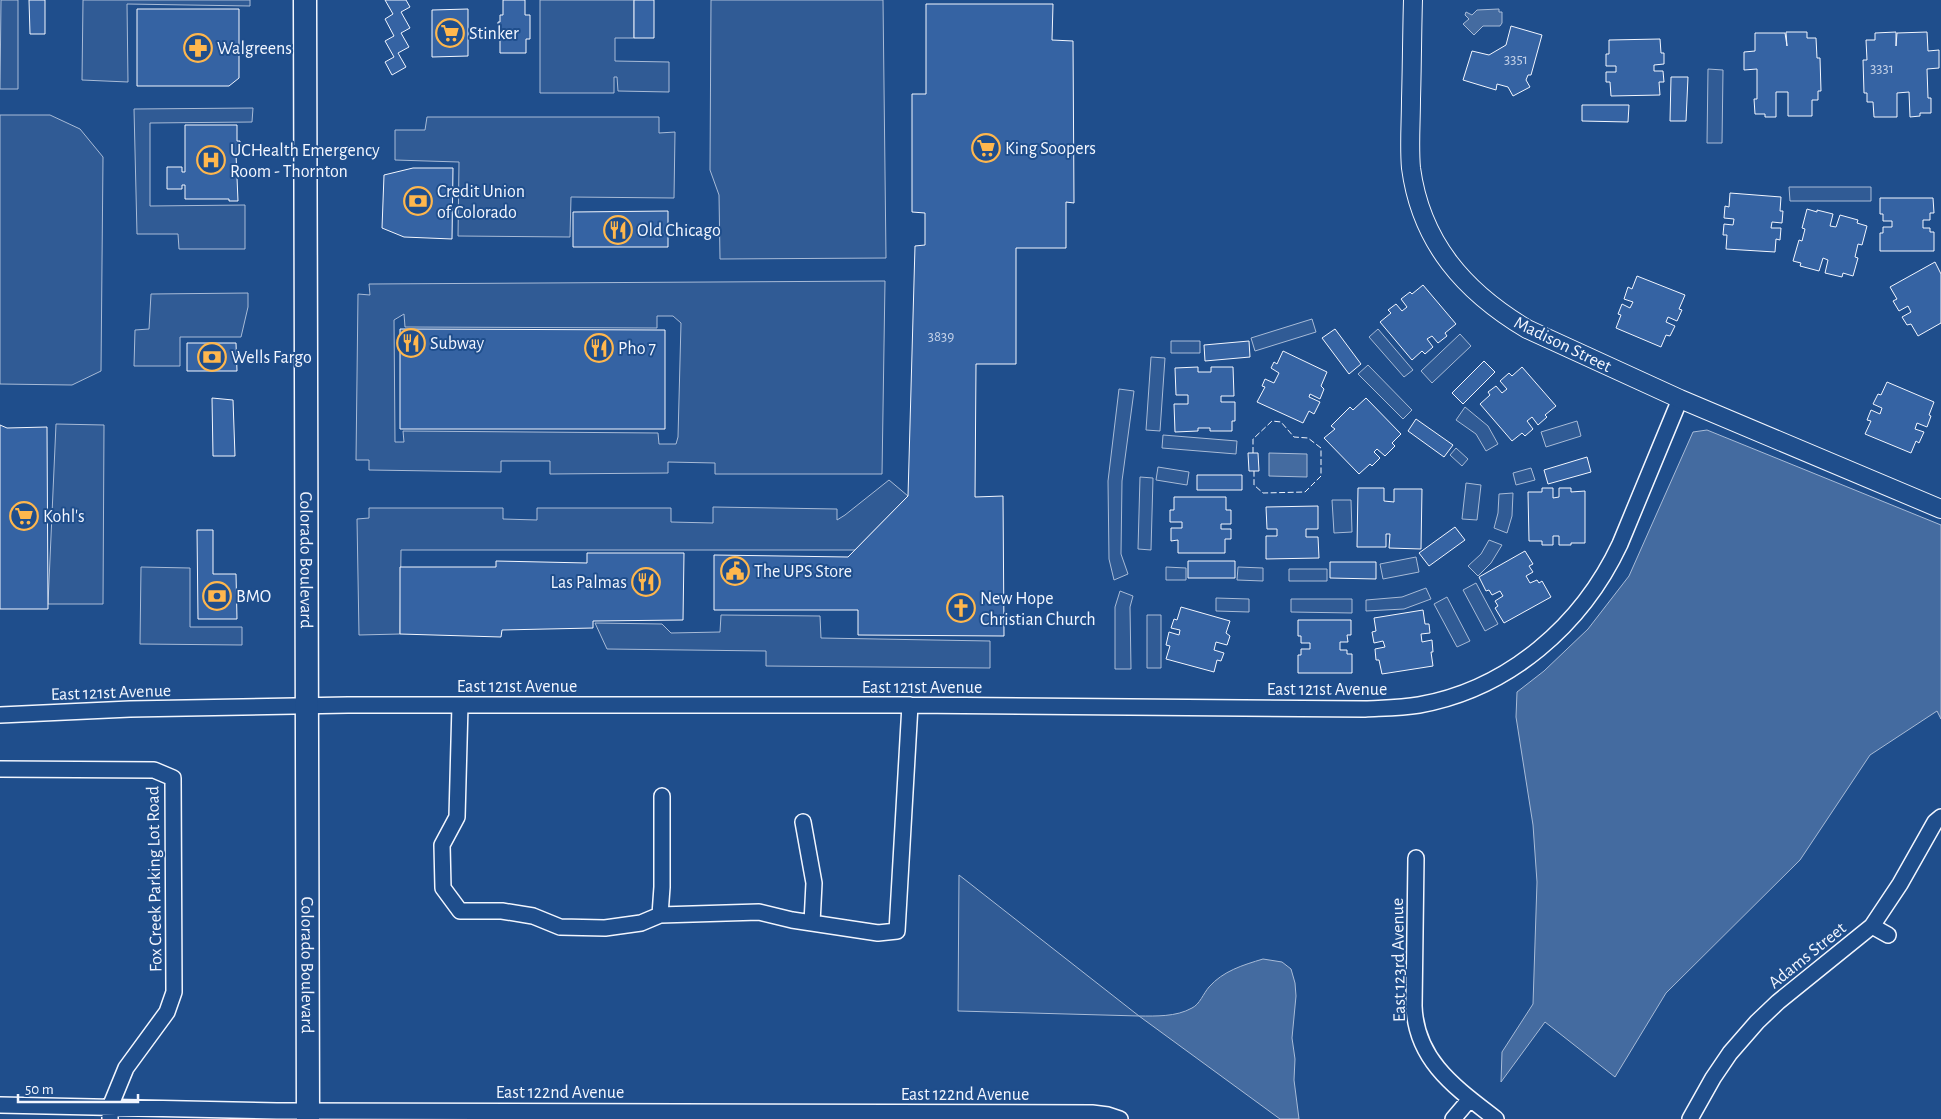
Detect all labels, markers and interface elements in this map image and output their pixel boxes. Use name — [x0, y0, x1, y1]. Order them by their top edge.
supermarket icon: Stinker — [435, 18, 465, 48]
place label: Stinker — [469, 25, 519, 43]
pharmacy icon: Walgreens — [183, 33, 213, 63]
place label: Walgreens — [217, 40, 292, 58]
house number: 3351 — [1504, 52, 1528, 67]
house number: 3331 — [1870, 61, 1894, 76]
supermarket icon: King Soopers — [971, 133, 1001, 163]
place label: King Soopers — [1005, 140, 1096, 158]
place label: UCHealth Emergency Room - Thornton — [230, 142, 380, 181]
hospital icon: UCHealth Emergency Room - Thornton — [196, 145, 226, 175]
place label: Credit Union of Colorado — [437, 183, 525, 222]
bank icon: Credit Union of Colorado — [403, 186, 433, 216]
restaurant icon: Old Chicago — [603, 215, 633, 245]
place label: Old Chicago — [637, 222, 721, 240]
street label: Madison Street — [1511, 314, 1614, 376]
restaurant icon: Subway — [396, 328, 426, 358]
house number: 3839 — [928, 329, 954, 344]
restaurant icon: Pho 7 — [584, 333, 614, 363]
place label: Subway — [430, 335, 485, 353]
place label: Pho 7 — [618, 340, 656, 358]
bank icon: Wells Fargo — [197, 342, 227, 372]
place label: Wells Fargo — [231, 349, 312, 367]
street label: Colorado Boulevard — [296, 491, 315, 629]
supermarket icon: Kohl's — [9, 501, 39, 531]
place label: Kohl's — [43, 508, 85, 526]
public building icon: The UPS Store — [720, 556, 750, 586]
place label: The UPS Store — [754, 563, 852, 581]
restaurant icon: Las Palmas — [631, 567, 661, 597]
place label: Las Palmas — [551, 574, 627, 592]
bank icon: BMO — [202, 581, 232, 611]
place label: BMO — [236, 588, 271, 606]
place label: New Hope Christian Church — [980, 590, 1096, 629]
church icon: New Hope Christian Church — [946, 593, 976, 623]
street label: East 121st Avenue — [457, 678, 577, 696]
street label: East 121st Avenue — [862, 679, 982, 697]
street label: East 121st Avenue — [1267, 681, 1387, 699]
street label: East 121st Avenue — [51, 682, 172, 704]
street label: Fox Creek Parking Lot Road — [144, 786, 166, 972]
street label: Colorado Boulevard — [297, 896, 316, 1034]
street label: East 123rd Avenue — [1389, 898, 1409, 1022]
street label: Adams Street — [1765, 919, 1850, 992]
scale bar — [18, 1072, 138, 1104]
text: 50 m — [25, 1082, 54, 1097]
street label: East 122nd Avenue — [496, 1084, 624, 1102]
street label: East 122nd Avenue — [901, 1086, 1029, 1104]

